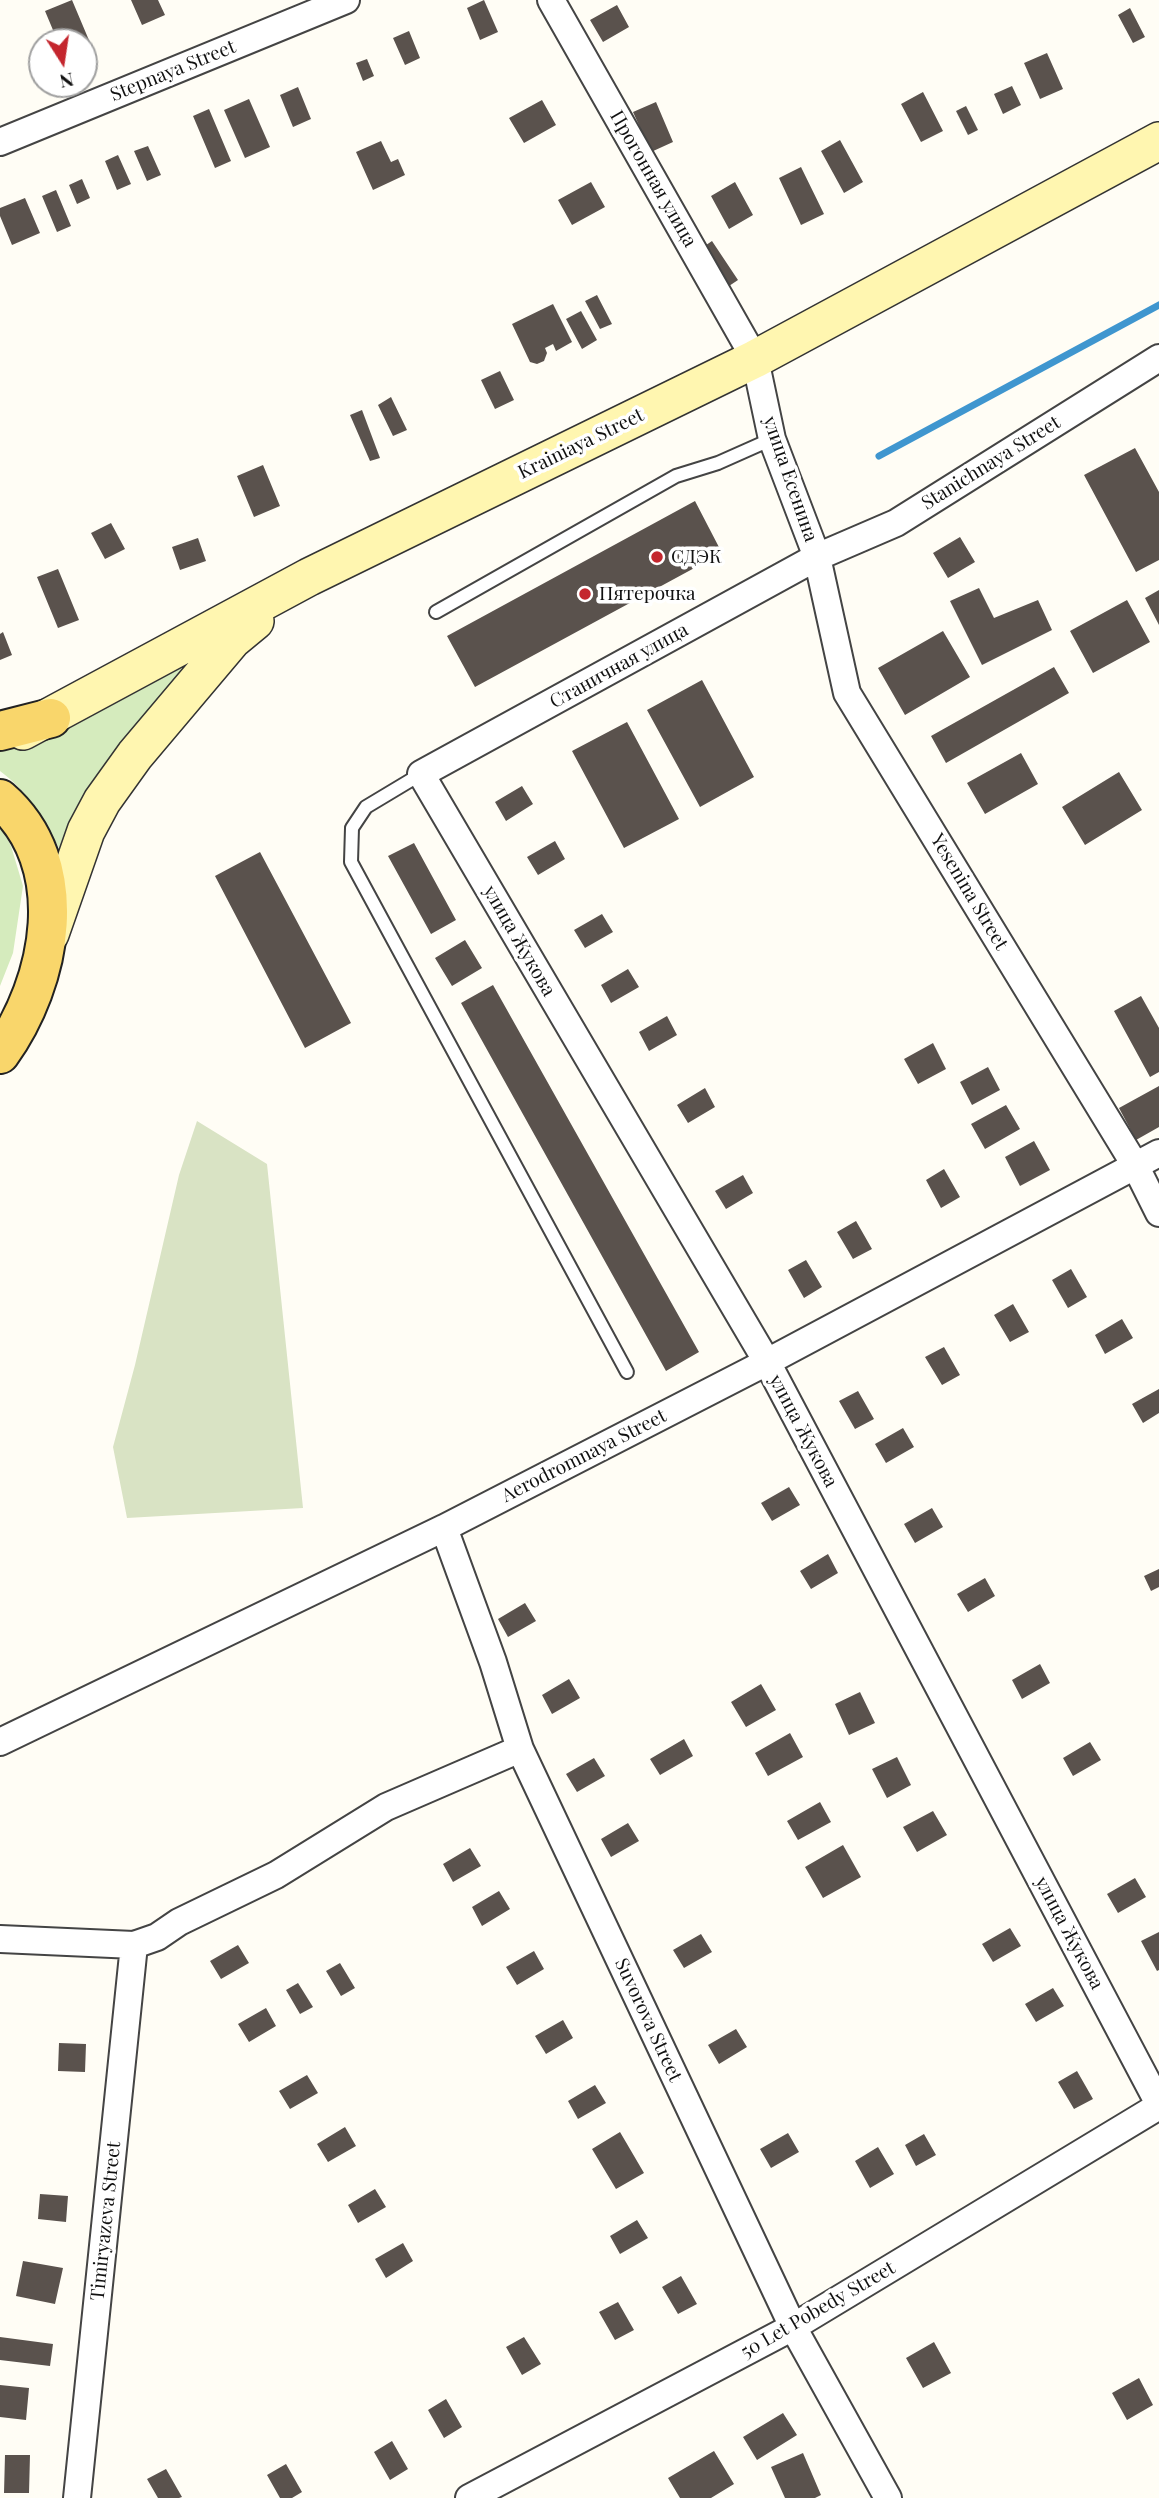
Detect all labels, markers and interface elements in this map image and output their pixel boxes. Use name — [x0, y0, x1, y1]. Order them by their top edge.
north arrow — [28, 28, 98, 98]
street label: Stepnaya Street — [107, 36, 239, 106]
text: N — [58, 67, 76, 96]
street label: Прогонная улица — [605, 107, 701, 251]
street label: Krainiaya Street — [514, 404, 648, 484]
street label: Stanichnaya Street — [917, 411, 1065, 515]
street label: улица Есенина — [758, 413, 822, 545]
place label: СДЭК — [671, 546, 722, 568]
marker: СДЭК — [649, 549, 665, 565]
place label: Пятерочка — [599, 583, 696, 605]
marker: Пятерочка — [577, 586, 593, 602]
street label: Станичная улица — [546, 619, 692, 713]
street label: Yesenina Street — [925, 830, 1013, 954]
street label: улица Жукова — [478, 881, 560, 1001]
street label: улица Жукова — [764, 1371, 842, 1491]
street label: Aerodromnaya Street — [498, 1405, 670, 1507]
street label: улица Жукова — [1030, 1873, 1108, 1993]
street label: Suvorova Street — [609, 1955, 687, 2085]
street label: Timiryazeva Street — [86, 2140, 126, 2302]
street label: 50 Let Pobedy Street — [737, 2257, 899, 2363]

